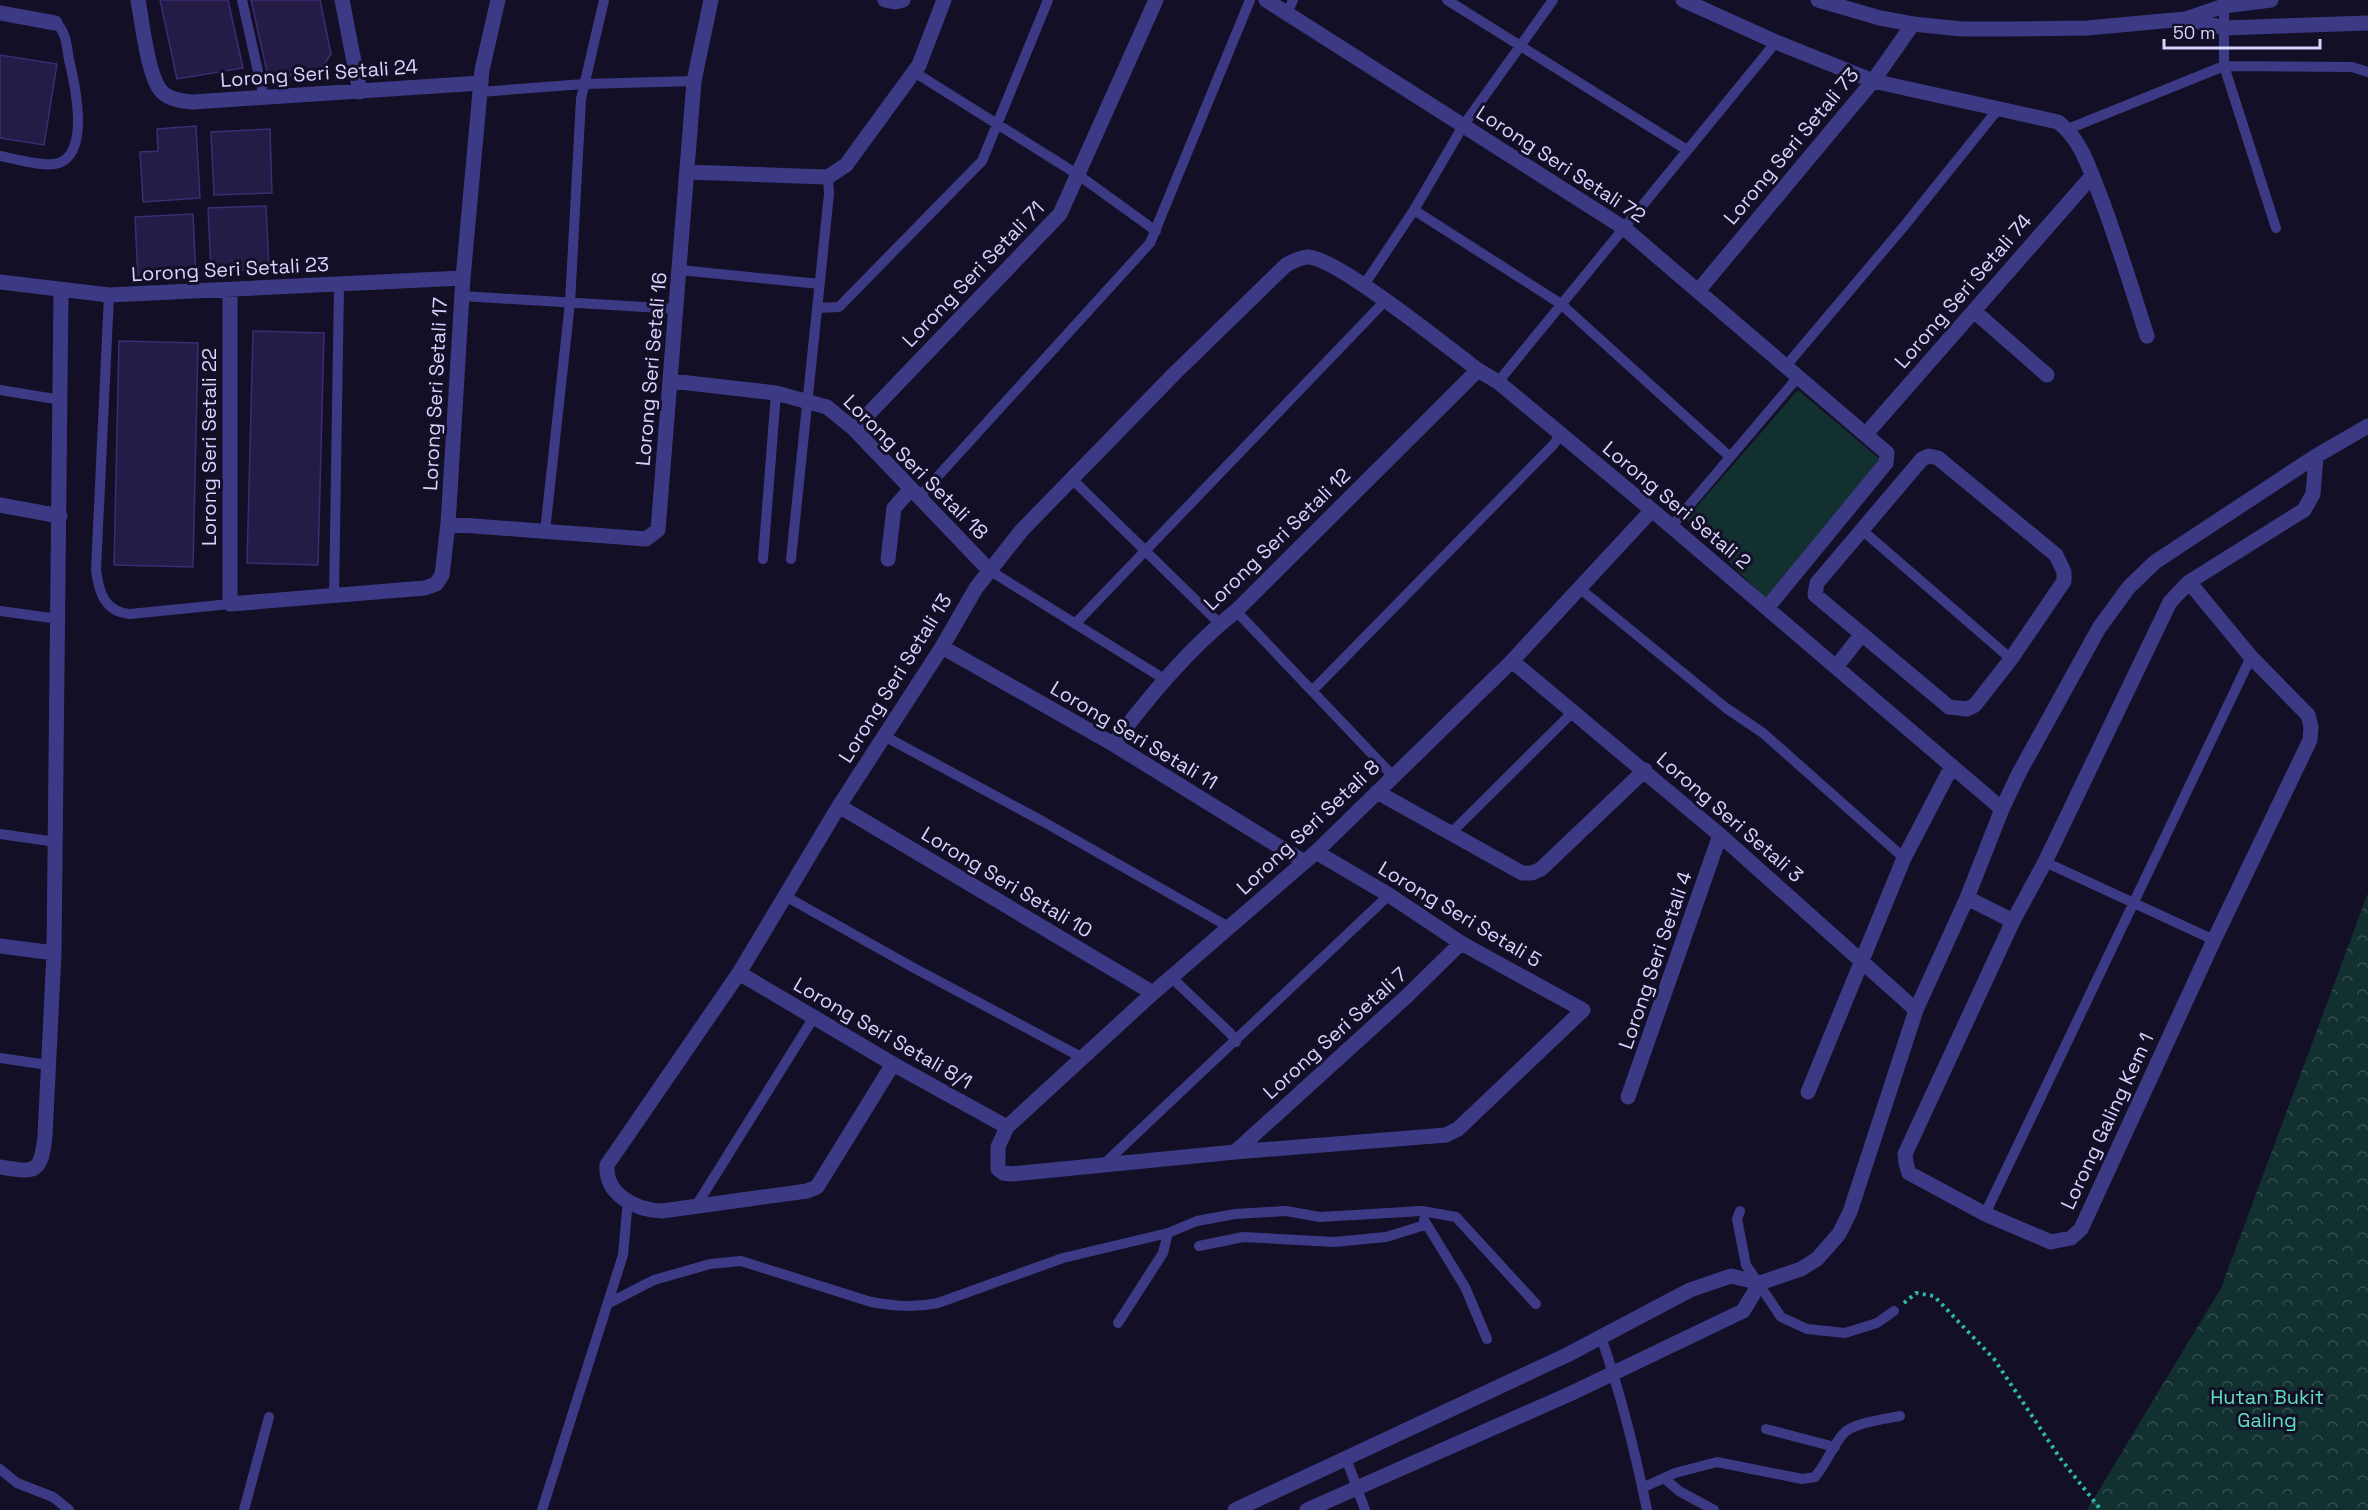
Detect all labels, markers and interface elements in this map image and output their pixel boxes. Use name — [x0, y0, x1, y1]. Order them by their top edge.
scale bar — [2164, 12, 2320, 50]
text: 50 m — [2173, 21, 2215, 44]
street label: Lorong Seri Setali 24 — [219, 53, 419, 93]
street label: Lorong Seri Setali 73 — [1718, 62, 1864, 230]
street label: Lorong Seri Setali 72 — [1471, 99, 1651, 229]
street label: Lorong Seri Setali 71 — [896, 195, 1050, 353]
street label: Lorong Seri Setali 74 — [1889, 208, 2037, 374]
street label: Lorong Seri Setali 23 — [130, 251, 330, 287]
street label: Lorong Seri Setali 16 — [630, 271, 672, 467]
street label: Lorong Seri Setali 17 — [417, 297, 453, 491]
street label: Lorong Seri Setali 22 — [196, 348, 222, 546]
street label: Lorong Seri Setali 18 — [838, 389, 994, 545]
street label: Lorong Seri Setali 2 — [1597, 435, 1757, 575]
street label: Lorong Seri Setali 12 — [1198, 462, 1356, 616]
street label: Lorong Seri Setali 13 — [832, 589, 958, 767]
street label: Lorong Seri Setali 11 — [1046, 675, 1222, 795]
street label: Lorong Seri Setali 3 — [1651, 746, 1809, 888]
street label: Lorong Seri Setali 8 — [1231, 754, 1385, 900]
street label: Lorong Seri Setali 10 — [917, 821, 1097, 943]
street label: Lorong Seri Setali 5 — [1374, 855, 1546, 973]
street label: Lorong Seri Setali 4 — [1612, 868, 1698, 1052]
street label: Lorong Seri Setali 7 — [1257, 961, 1413, 1105]
street label: Lorong Seri Setali 8/1 — [789, 971, 977, 1095]
street label: Lorong Galing Kem 1 — [2055, 1028, 2159, 1214]
park label: Hutan Bukit Galing — [2210, 1384, 2324, 1433]

